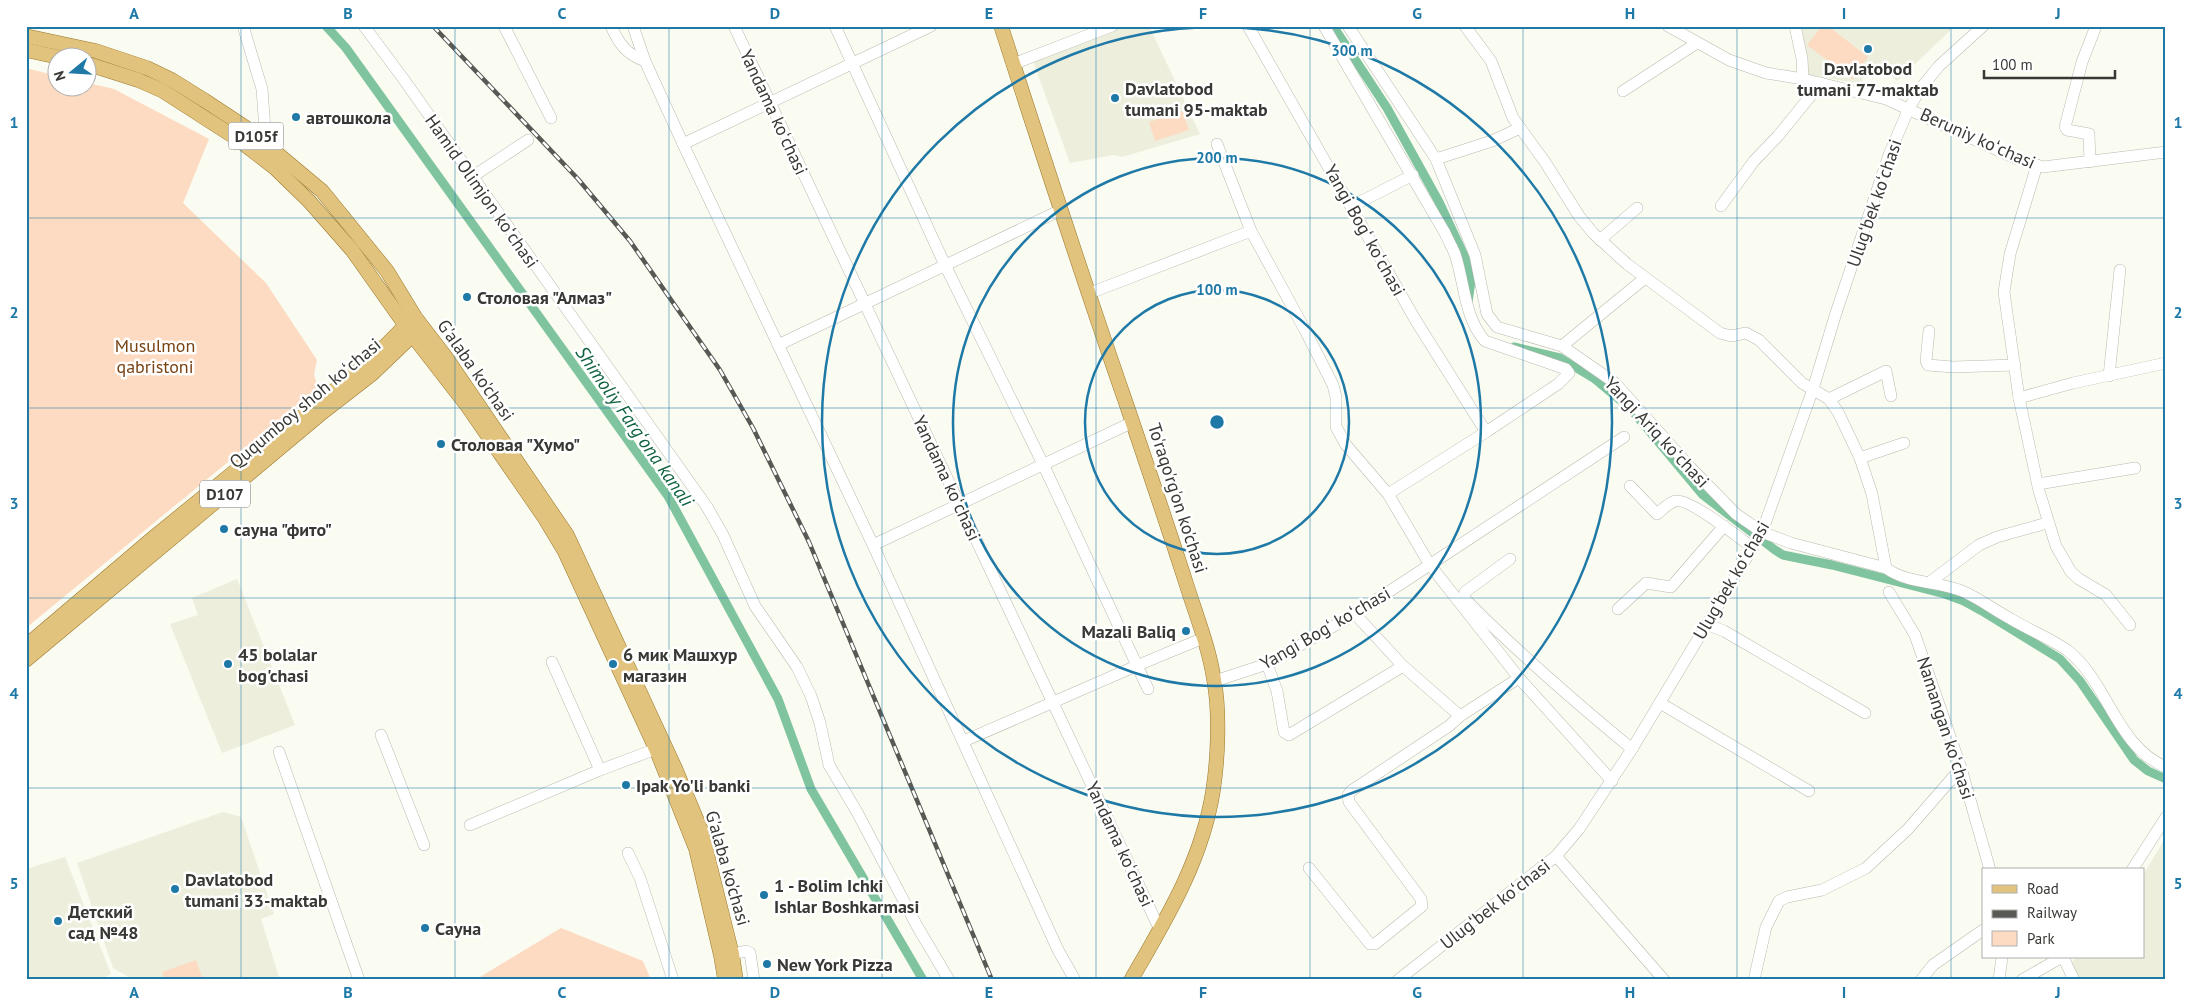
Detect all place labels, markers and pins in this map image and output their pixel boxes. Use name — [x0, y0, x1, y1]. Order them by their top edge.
marker: Davlatobod tumani 77-maktab — [1862, 43, 1874, 55]
place label: Davlatobod tumani 77-maktab — [1797, 57, 1939, 101]
place label: Davlatobod tumani 95-maktab — [1125, 77, 1268, 121]
marker: Davlatobod tumani 95-maktab — [1109, 92, 1121, 104]
place label: автошкола — [306, 106, 391, 129]
marker: автошкола — [290, 111, 302, 123]
place label: Столовая "Алмаз" — [477, 286, 612, 309]
marker: Столовая "Алмаз" — [461, 291, 473, 303]
centre of rings — [1208, 413, 1226, 431]
place label: Столовая "Хумо" — [451, 433, 580, 456]
marker: Столовая "Хумо" — [435, 438, 447, 450]
place label: сауна "фито" — [234, 518, 332, 541]
marker: сауна "фито" — [218, 523, 230, 535]
place label: Mazali Baliq — [1081, 620, 1176, 643]
marker: Mazali Baliq — [1180, 625, 1192, 637]
place label: 45 bolalar bog'chasi — [238, 643, 318, 687]
place label: 6 мик Машхур магазин — [623, 643, 738, 687]
marker: 45 bolalar bog'chasi — [222, 658, 234, 670]
marker: 6 мик Машхур магазин — [607, 658, 619, 670]
place label: Ipak Yo'li banki — [636, 774, 751, 797]
marker: Ipak Yo'li banki — [620, 779, 632, 791]
place label: Davlatobod tumani 33-maktab — [185, 868, 328, 912]
place label: 1 - Bolim Ichki Ishlar Boshkarmasi — [774, 874, 919, 918]
marker: Davlatobod tumani 33-maktab — [169, 883, 181, 895]
marker: 1 - Bolim Ichki Ishlar Boshkarmasi — [758, 889, 770, 901]
place label: Детский сад №48 — [68, 900, 138, 944]
marker: Детский сад №48 — [52, 915, 64, 927]
place label: Сауна — [435, 917, 481, 940]
marker: Сауна — [419, 922, 431, 934]
place label: New York Pizza — [777, 953, 893, 976]
marker: New York Pizza — [761, 958, 773, 970]

